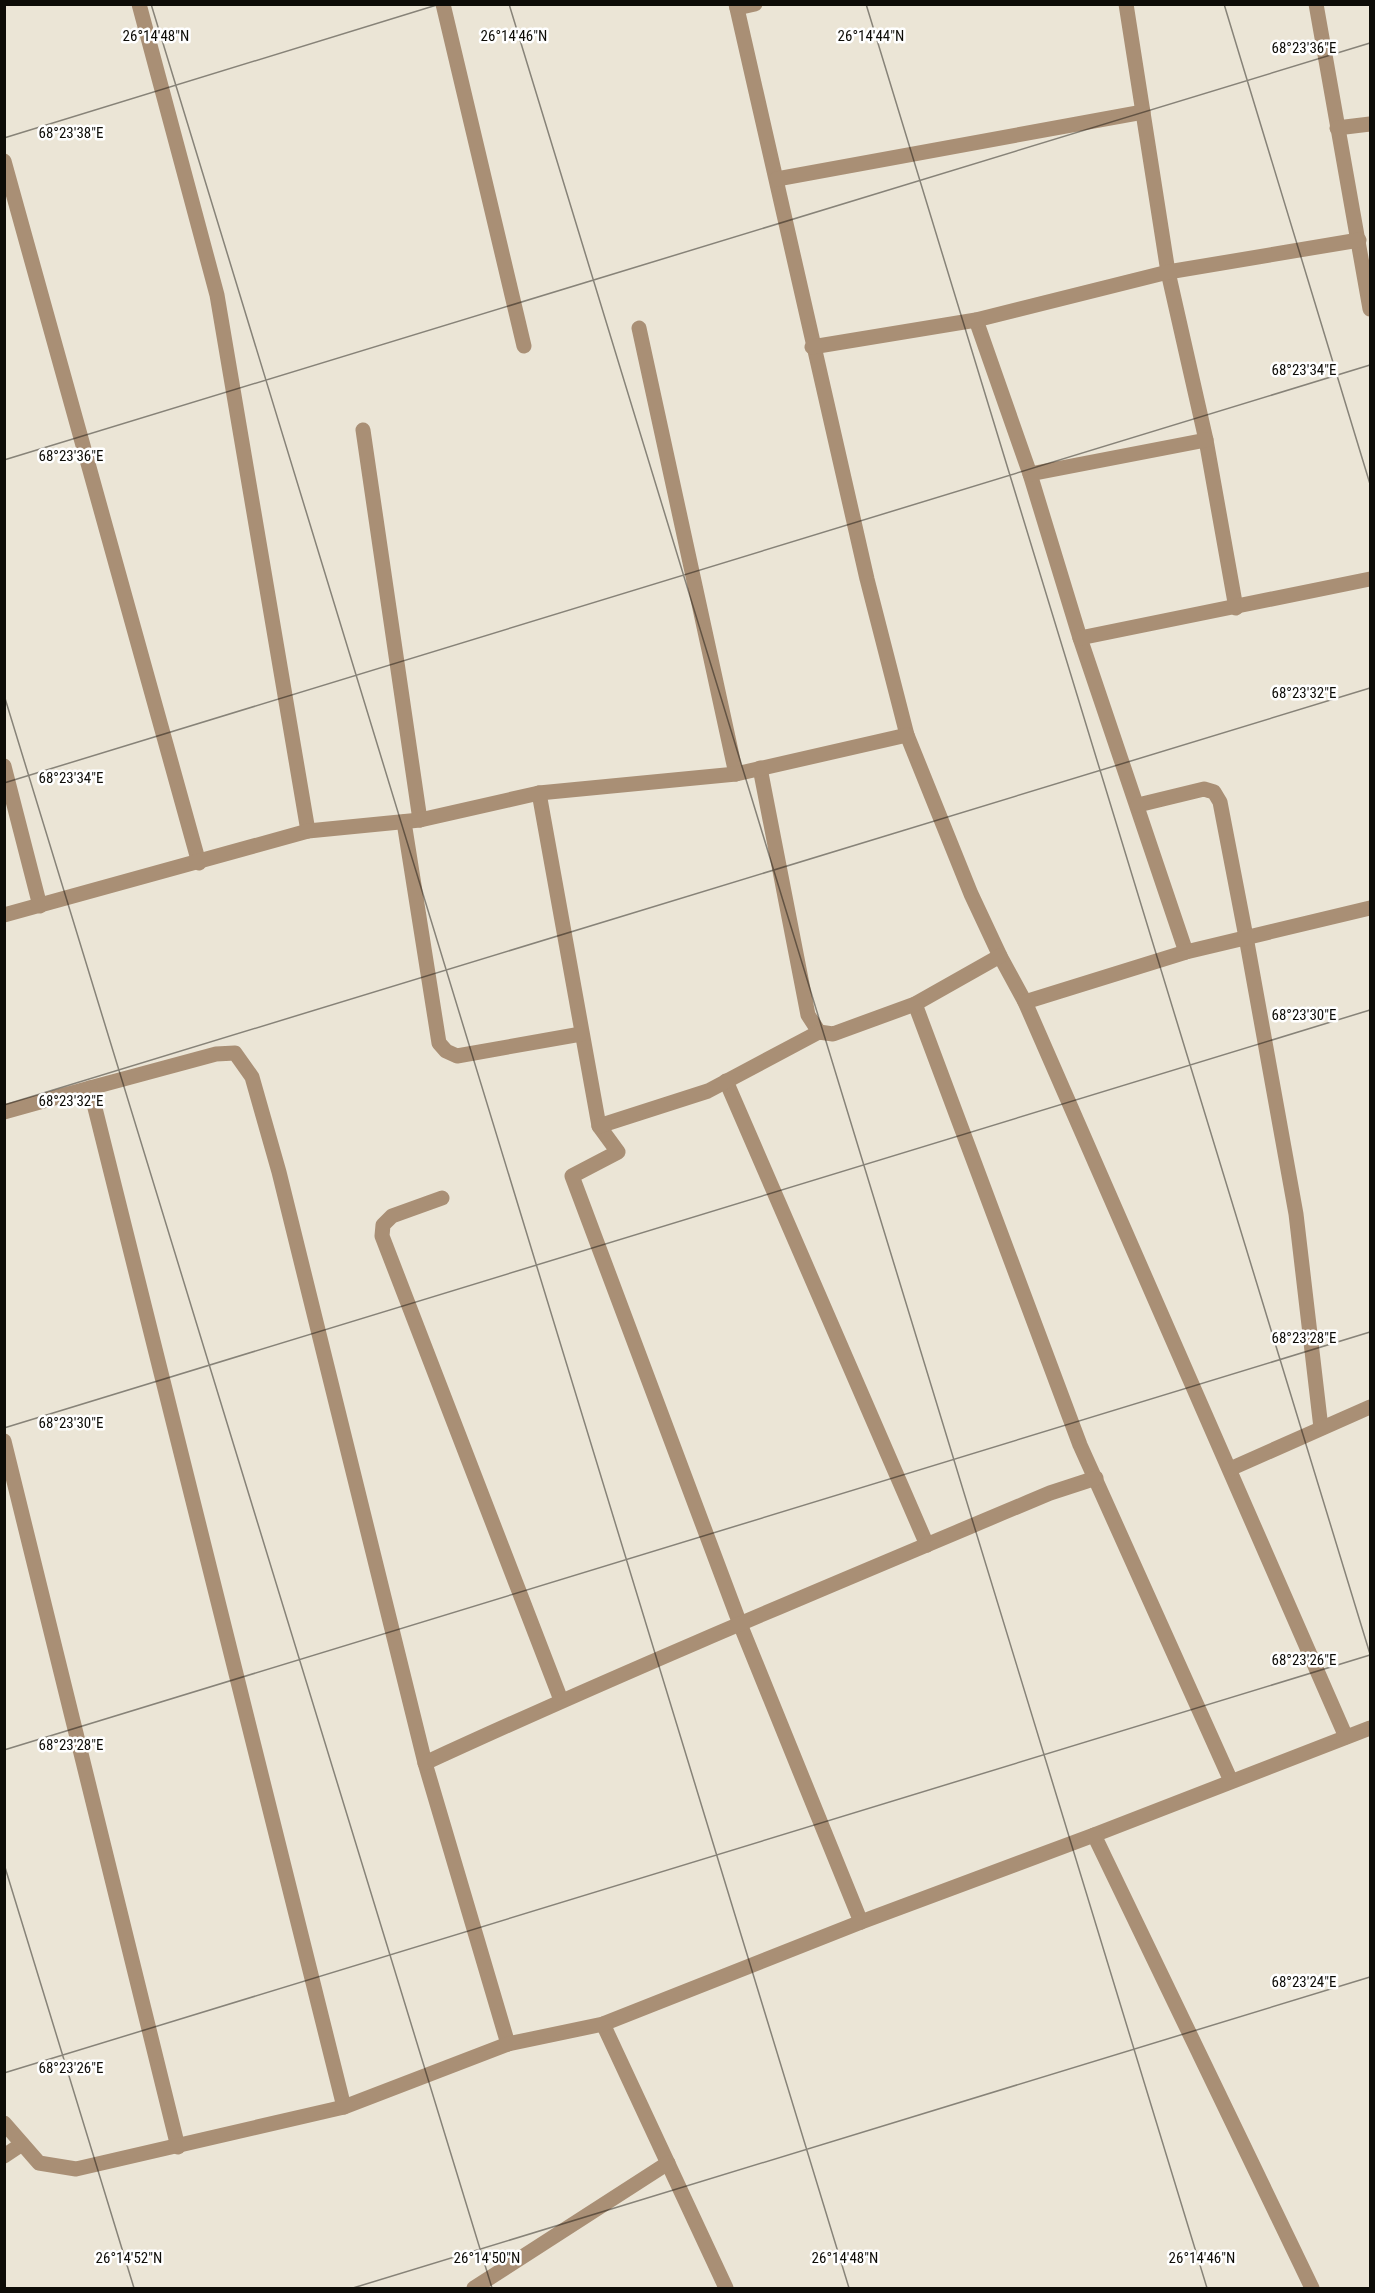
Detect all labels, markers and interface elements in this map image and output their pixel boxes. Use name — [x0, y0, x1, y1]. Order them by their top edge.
text: 26°14'48"N — [123, 27, 189, 45]
text: 26°14'46"N — [481, 27, 547, 45]
text: 26°14'44"N — [838, 27, 904, 45]
text: 68°23'36"E — [1272, 39, 1336, 57]
text: 68°23'38"E — [39, 124, 103, 142]
text: 68°23'34"E — [1272, 361, 1336, 379]
text: 68°23'36"E — [39, 447, 103, 465]
text: 68°23'32"E — [1272, 684, 1336, 702]
text: 68°23'34"E — [39, 769, 103, 787]
text: 68°23'30"E — [1272, 1006, 1336, 1024]
text: 68°23'32"E — [39, 1092, 103, 1110]
text: 68°23'28"E — [1272, 1329, 1336, 1347]
text: 68°23'30"E — [39, 1414, 103, 1432]
text: 68°23'26"E — [1272, 1651, 1336, 1669]
text: 68°23'28"E — [39, 1736, 103, 1754]
text: 68°23'24"E — [1272, 1973, 1336, 1991]
text: 68°23'26"E — [39, 2059, 103, 2077]
text: 26°14'52"N — [96, 2249, 162, 2267]
text: 26°14'50"N — [454, 2249, 520, 2267]
text: 26°14'48"N — [812, 2249, 878, 2267]
text: 26°14'46"N — [1169, 2249, 1235, 2267]

